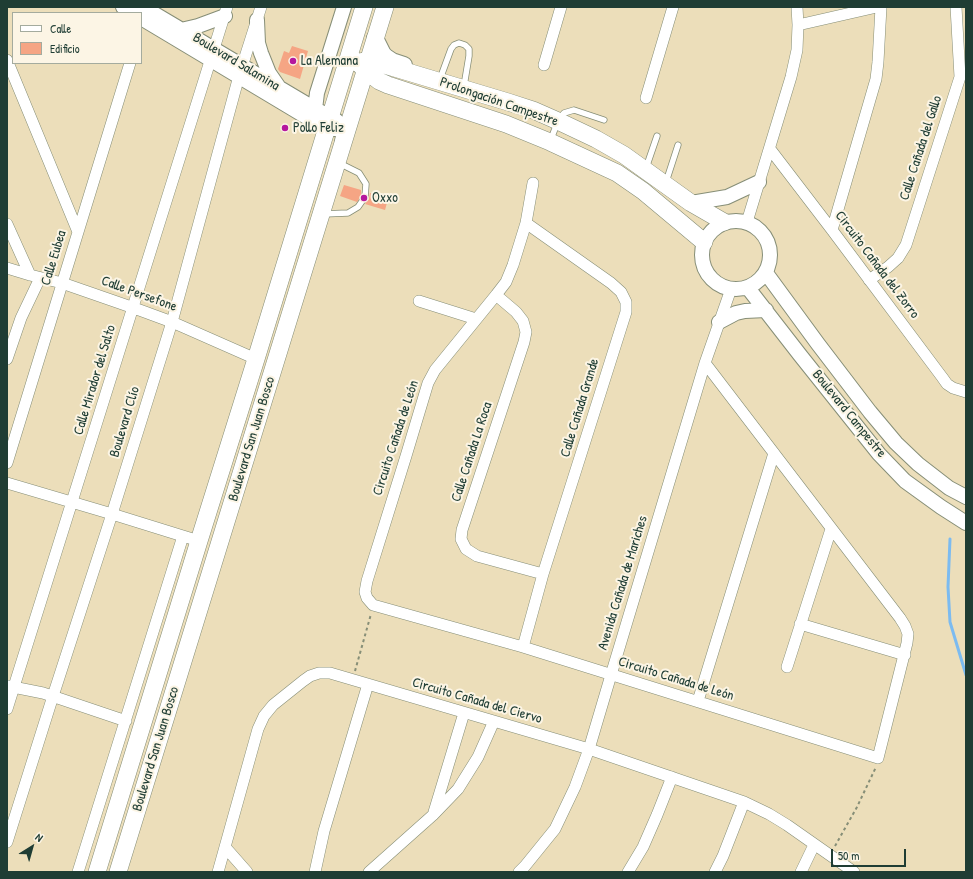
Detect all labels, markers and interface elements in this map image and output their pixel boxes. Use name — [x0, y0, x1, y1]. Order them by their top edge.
legend — [12, 12, 142, 64]
text: Calle — [50, 20, 71, 37]
street label: Boulevard Salamina — [190, 29, 282, 95]
text: Edificio — [50, 40, 80, 57]
place label: La Alemana — [301, 53, 358, 69]
marker: La Alemana — [288, 56, 298, 66]
street label: Prolongación Campestre — [437, 74, 561, 130]
street label: Calle Cañada del Gallo — [896, 94, 946, 202]
place label: Pollo Feliz — [293, 120, 344, 136]
marker: Pollo Feliz — [280, 123, 290, 133]
place label: Oxxo — [372, 190, 398, 206]
marker: Oxxo — [359, 193, 369, 203]
street label: Circuito Cañada del Zorro — [831, 208, 923, 322]
street label: Calle Eubea — [38, 228, 70, 288]
street label: Calle Persefone — [99, 273, 179, 315]
street label: Calle Mirador del Salto — [70, 323, 120, 437]
street label: Calle Cañada Grande — [557, 357, 603, 459]
street label: Boulevard Campestre — [808, 367, 890, 461]
street label: Boulevard San Juan Bosco — [225, 375, 279, 503]
street label: Circuito Cañada de León — [369, 378, 423, 498]
street label: Boulevard Clío — [106, 385, 144, 459]
street label: Calle Cañada La Roca — [448, 400, 496, 504]
street label: Avenida Cañada de Mariches — [595, 514, 651, 652]
street label: Circuito Cañada de León — [616, 653, 736, 705]
street label: Circuito Cañada del Ciervo — [410, 674, 544, 728]
street label: Boulevard San Juan Bosco — [129, 685, 183, 813]
north arrow — [12, 827, 52, 867]
text: N — [33, 830, 46, 845]
scale bar — [833, 841, 908, 867]
text: 50 m — [838, 847, 859, 864]

